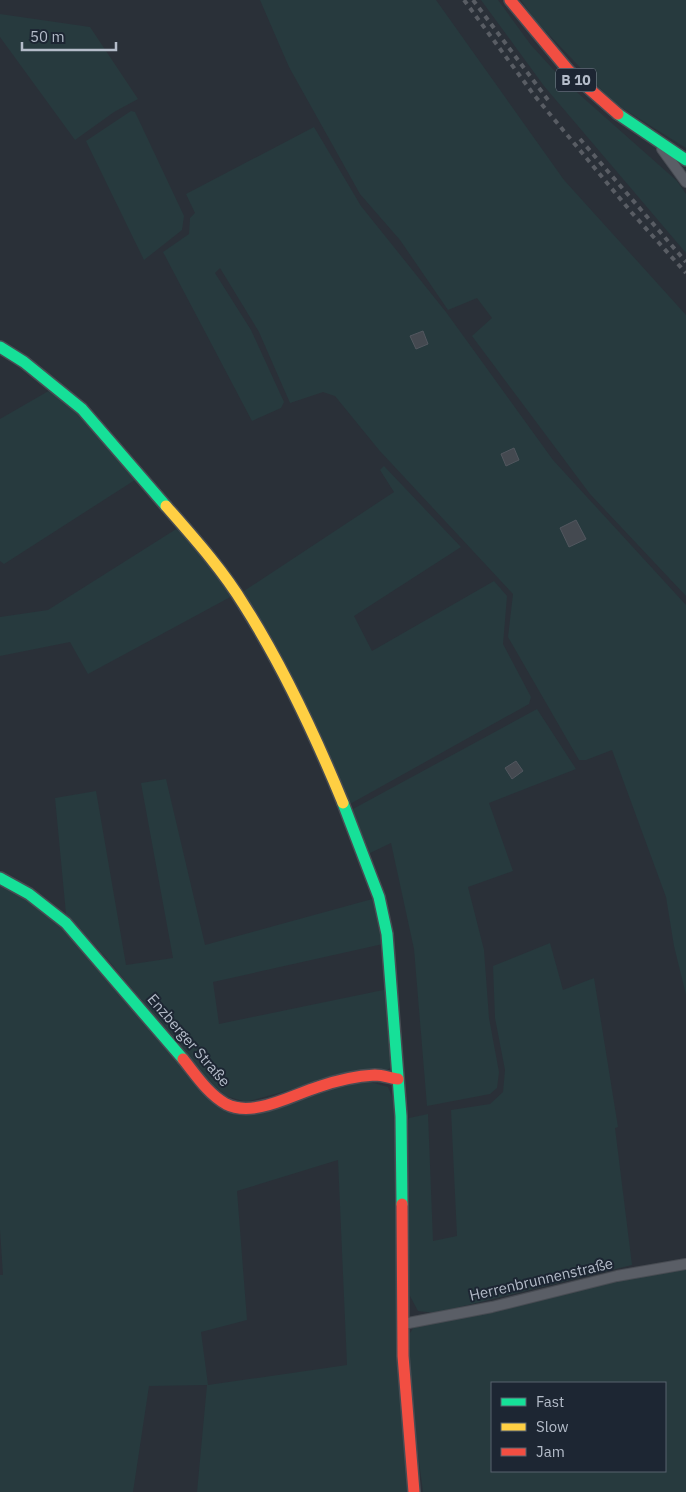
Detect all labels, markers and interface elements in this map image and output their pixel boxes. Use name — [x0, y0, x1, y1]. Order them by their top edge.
scale bar — [22, 20, 116, 52]
text: 50 m — [30, 27, 65, 46]
road number: B 10 — [556, 68, 596, 92]
street label: Enzberger Straße — [144, 990, 234, 1090]
street label: Herrenbrunnenstraße — [467, 1253, 615, 1305]
legend — [491, 1382, 666, 1472]
text: Fast — [536, 1392, 564, 1411]
text: Slow — [536, 1417, 569, 1436]
text: Jam — [536, 1442, 565, 1461]

